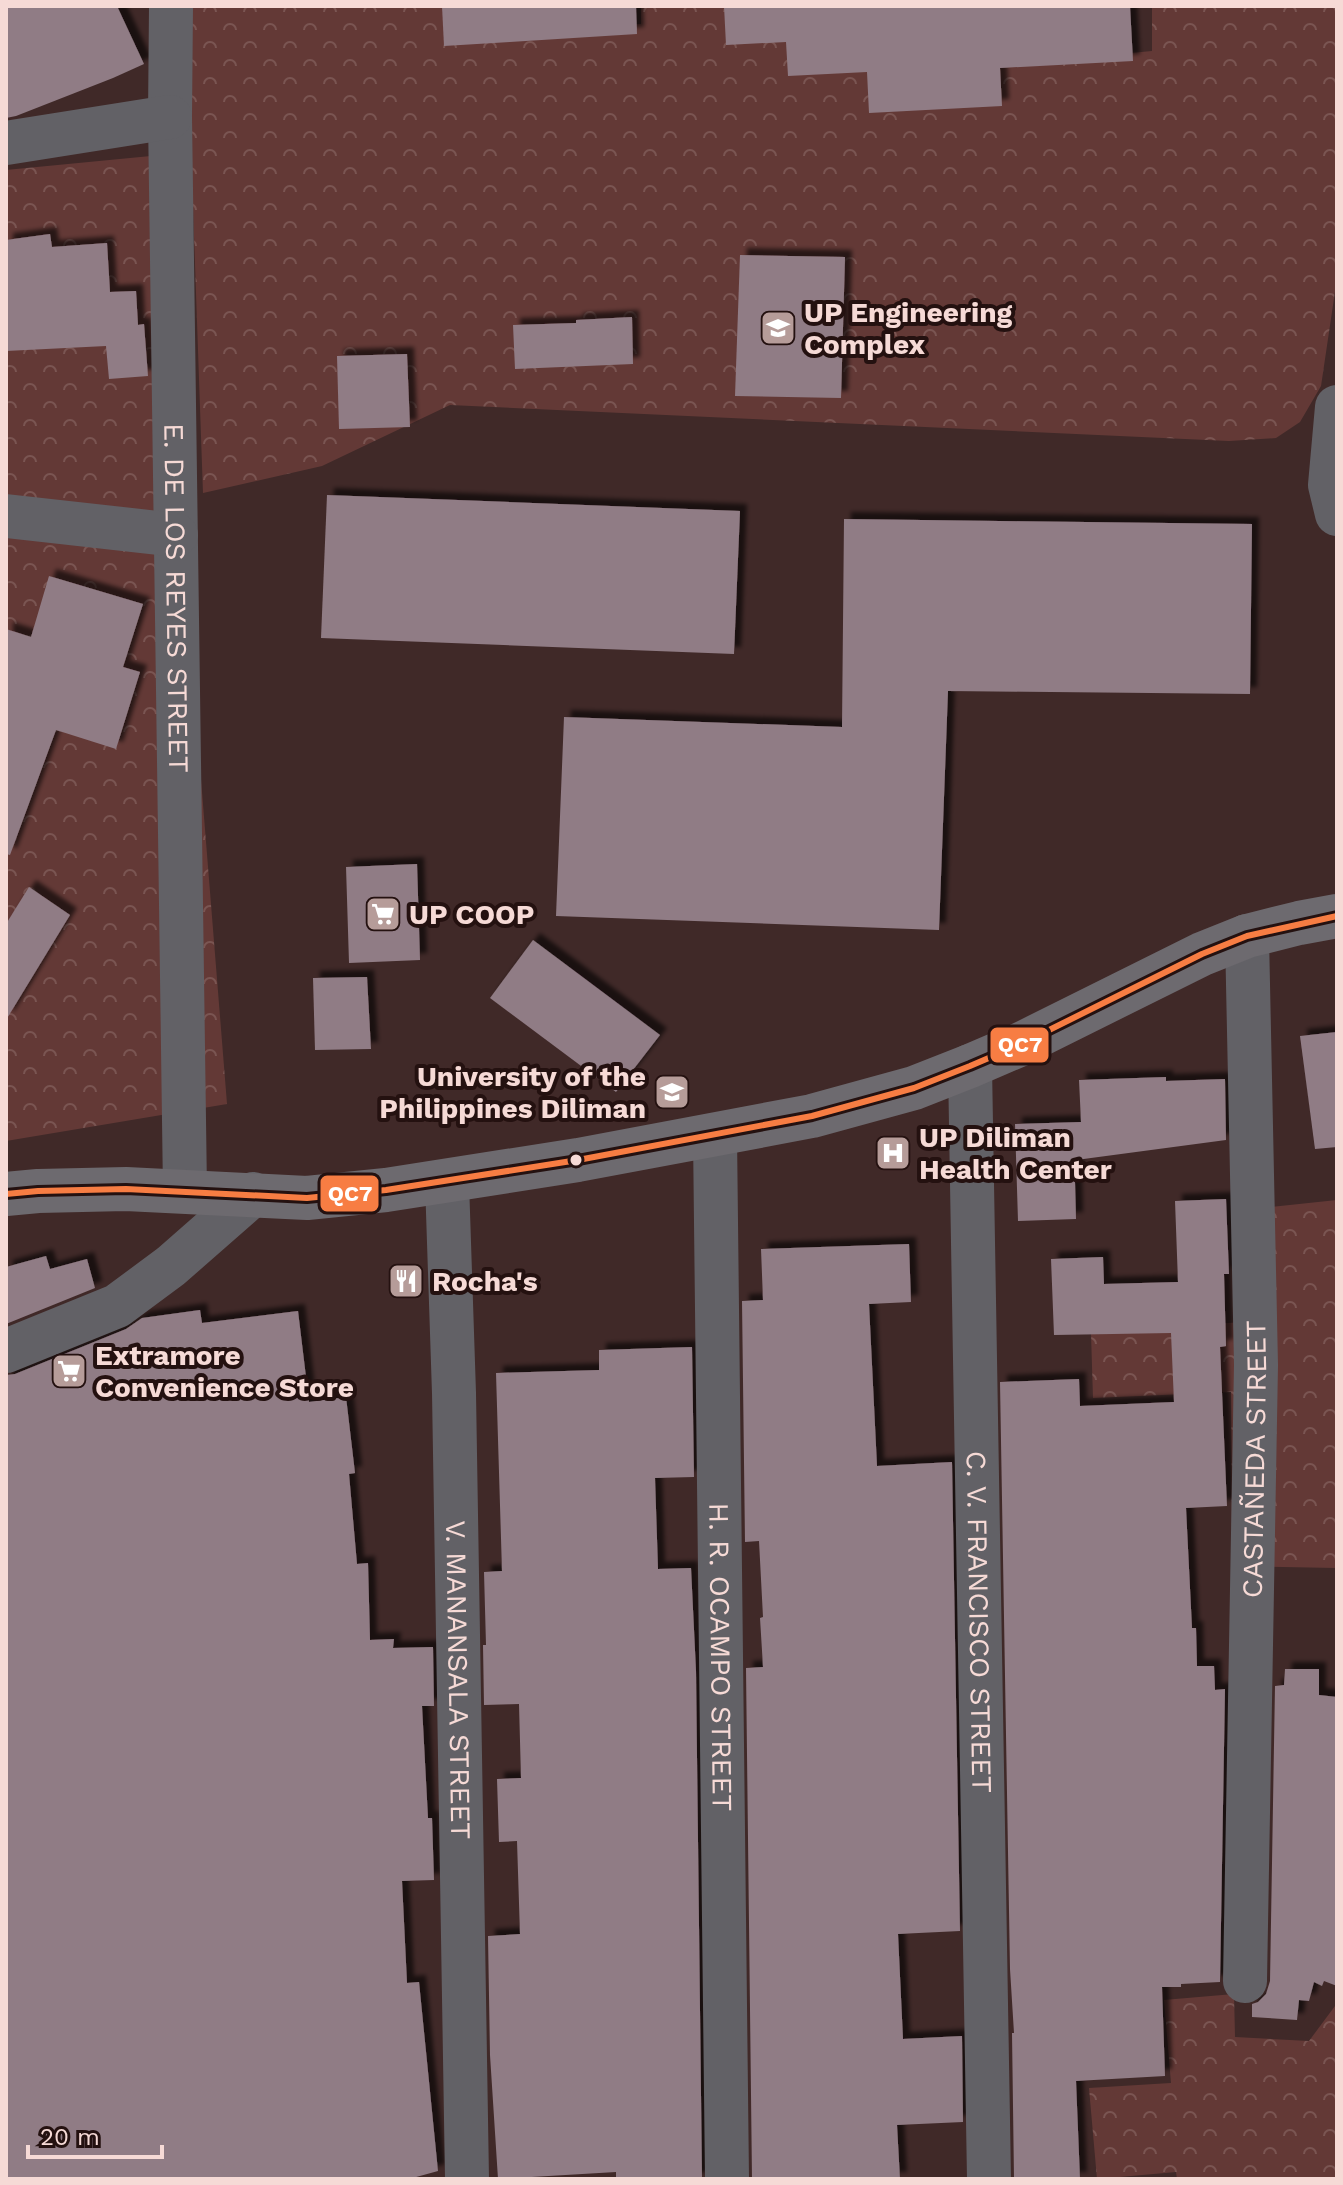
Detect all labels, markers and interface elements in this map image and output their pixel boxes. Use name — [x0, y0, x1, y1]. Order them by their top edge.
place label: UP Engineering Complex — [804, 296, 1013, 361]
school or university icon: UP Engineering Complex — [759, 309, 797, 347]
street label: E. DE LOS REYES STREET — [157, 423, 195, 773]
supermarket icon: UP COOP — [364, 895, 402, 933]
place label: UP COOP — [409, 898, 534, 931]
line badge: QC7 — [989, 1026, 1050, 1064]
text: QC7 — [998, 1032, 1042, 1057]
place label: University of the Philippines Diliman — [379, 1060, 646, 1125]
school or university icon: University of the Philippines Diliman — [653, 1073, 691, 1111]
place label: UP Diliman Health Center — [919, 1121, 1112, 1186]
hospital icon: UP Diliman Health Center — [874, 1134, 912, 1172]
unlabelled marker — [568, 1152, 584, 1168]
line badge: QC7 — [319, 1174, 380, 1213]
text: QC7 — [328, 1181, 372, 1206]
restaurant icon: Rocha's — [387, 1262, 425, 1300]
place label: Rocha's — [432, 1265, 538, 1298]
street label: CASTAÑEDA STREET — [1236, 1320, 1273, 1598]
place label: Extramore Convenience Store — [95, 1339, 354, 1404]
supermarket icon: Extramore Convenience Store — [50, 1352, 88, 1390]
street label: C. V. FRANCISCO STREET — [960, 1451, 998, 1793]
street label: H. R. OCAMPO STREET — [702, 1502, 739, 1812]
street label: V. MANANSALA STREET — [439, 1520, 477, 1840]
scale bar — [28, 2109, 162, 2159]
text: 20 m — [40, 2123, 100, 2151]

